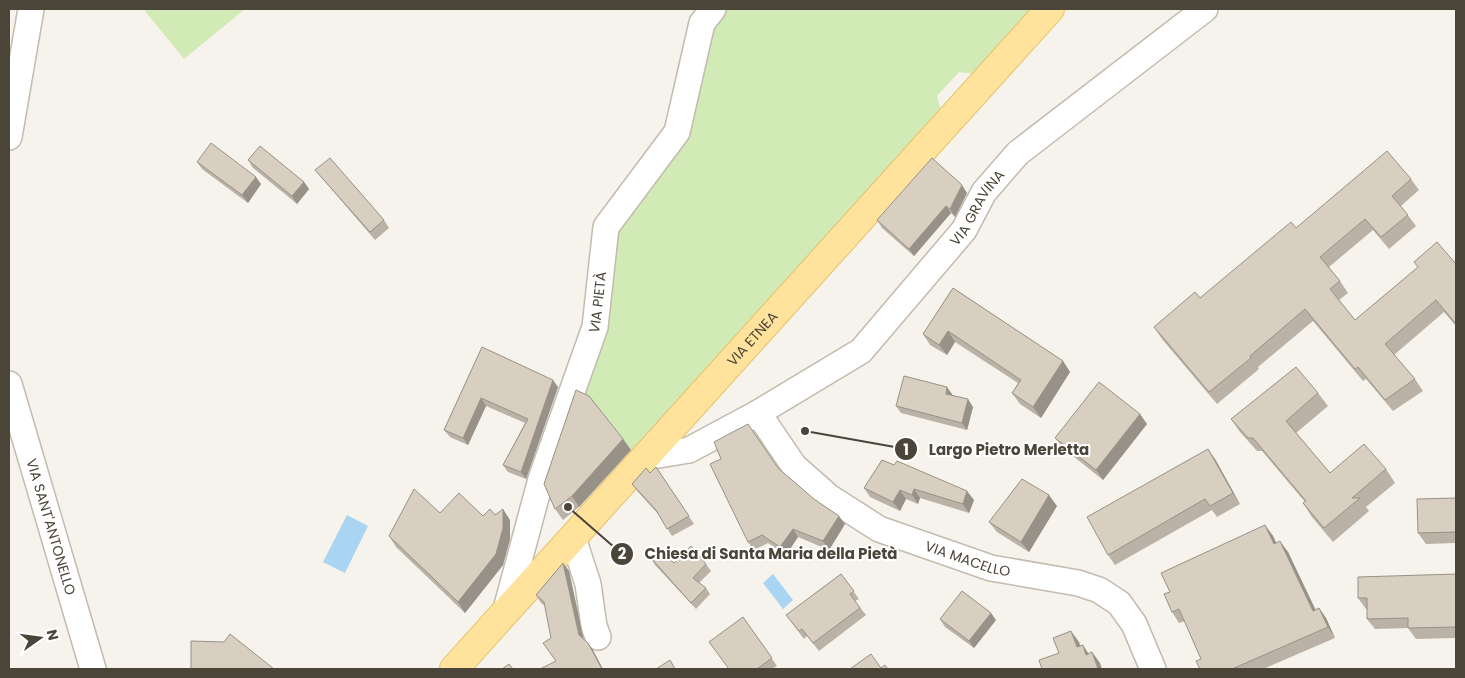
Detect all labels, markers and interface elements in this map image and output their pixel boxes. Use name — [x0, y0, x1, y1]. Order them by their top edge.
street label: VIA GRAVINA — [945, 165, 1009, 250]
street label: VIA PIETÀ — [584, 270, 611, 336]
street label: VIA ETNEA — [722, 307, 782, 370]
callout: Largo Pietro Merletta — [894, 434, 1099, 464]
text: 1 — [903, 439, 909, 460]
text: Largo Pietro Merletta — [929, 439, 1089, 460]
street label: VIA SANT'ANTONELLO — [22, 456, 81, 598]
street label: VIA MACELLO — [922, 536, 1012, 581]
callout: Chiesa di Santa Maria della Pietà — [610, 539, 907, 569]
text: 2 — [618, 543, 627, 564]
text: Chiesa di Santa Maria della Pietà — [645, 543, 897, 564]
north arrow — [15, 613, 65, 663]
text: N — [42, 627, 64, 642]

